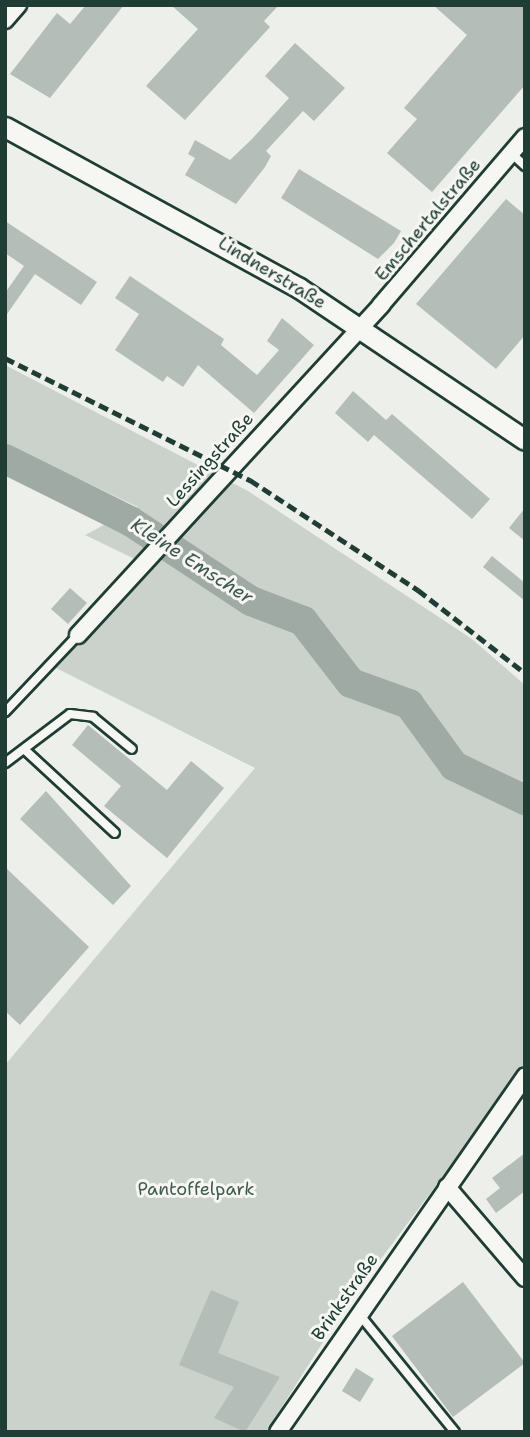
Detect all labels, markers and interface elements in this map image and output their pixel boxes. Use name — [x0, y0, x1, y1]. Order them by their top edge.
street label: Emschertalstraße — [371, 154, 485, 286]
street label: Lindnerstraße — [214, 232, 330, 314]
street label: Lessingstraße — [162, 408, 258, 512]
water label: Kleine Emscher — [127, 513, 257, 609]
park label: Pantoffelpark — [138, 1178, 254, 1200]
street label: Brinkstraße — [307, 1249, 383, 1345]

